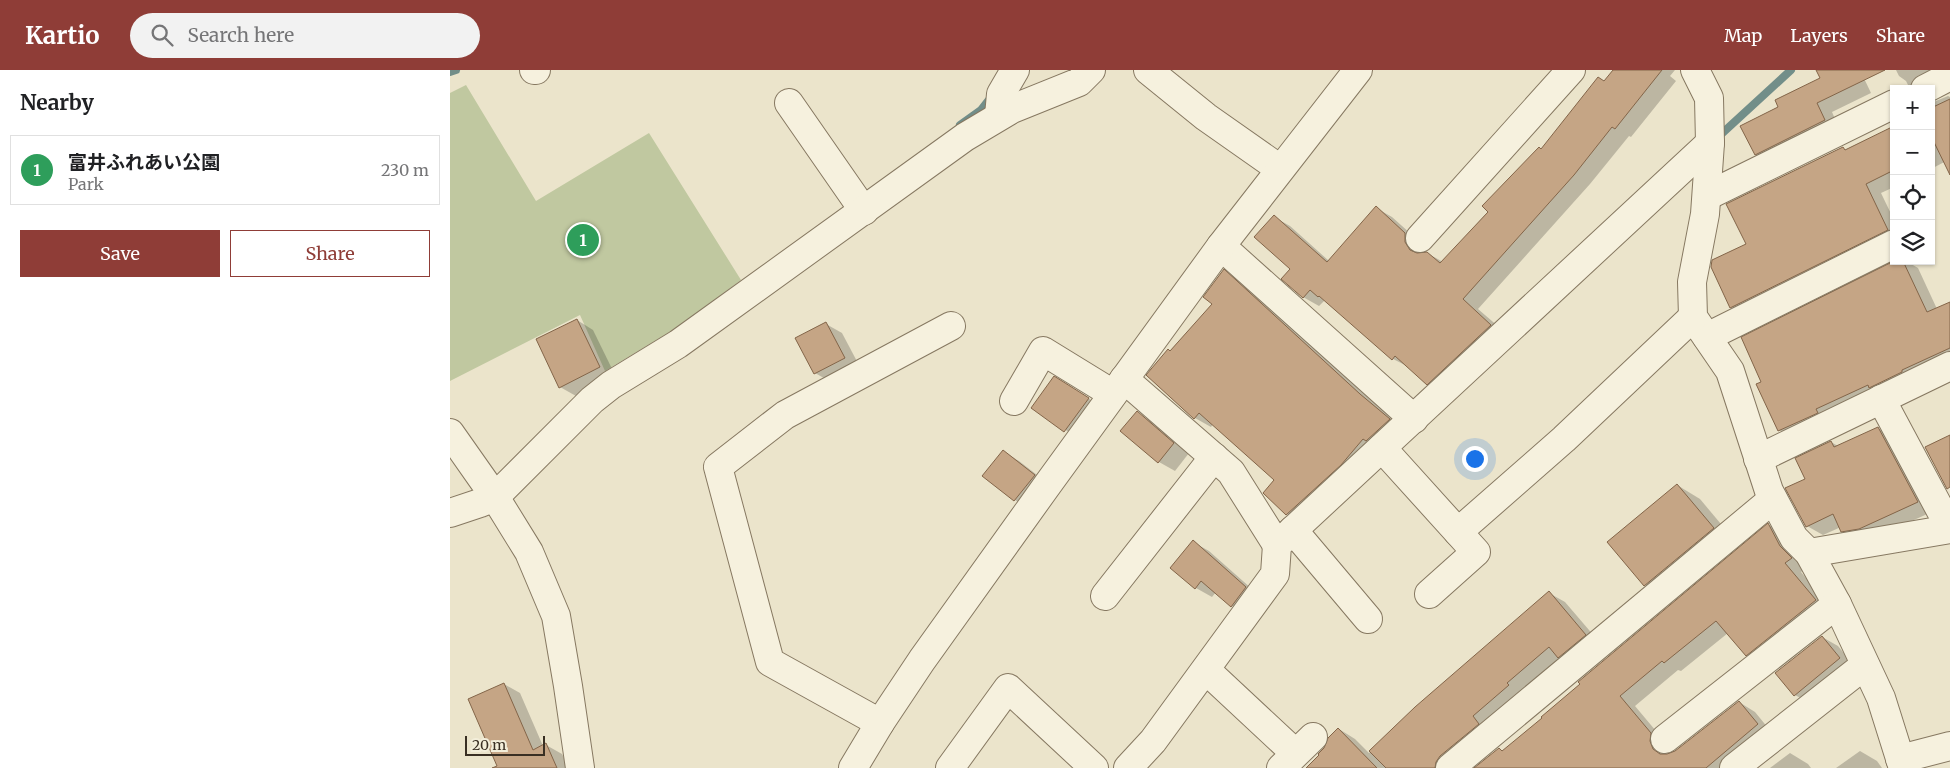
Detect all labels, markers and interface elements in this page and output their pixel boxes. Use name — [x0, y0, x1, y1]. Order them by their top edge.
search box — [130, 13, 480, 58]
text: Kartio — [25, 20, 100, 51]
icon: search — [148, 21, 176, 49]
text: Search here — [188, 23, 294, 47]
text: Map — [1724, 24, 1762, 47]
text: Layers — [1790, 24, 1848, 47]
text: Share — [1876, 24, 1925, 47]
map controls — [1890, 85, 1935, 265]
button: + — [1890, 85, 1935, 130]
text: Nearby — [20, 89, 94, 116]
button: − — [1890, 130, 1935, 175]
text: 富井ふれあい公園 — [68, 150, 220, 174]
text: 1 — [33, 160, 41, 180]
text: 230 m — [381, 160, 429, 180]
text: Park — [68, 174, 104, 194]
button: locate — [1890, 175, 1935, 220]
button: layers — [1890, 220, 1935, 265]
pin: 1 — [567, 221, 599, 259]
button: Save — [20, 230, 220, 277]
button: Share — [230, 230, 430, 277]
your location — [1462, 446, 1488, 472]
scale bar — [465, 733, 545, 756]
text: 20 m — [472, 736, 506, 754]

